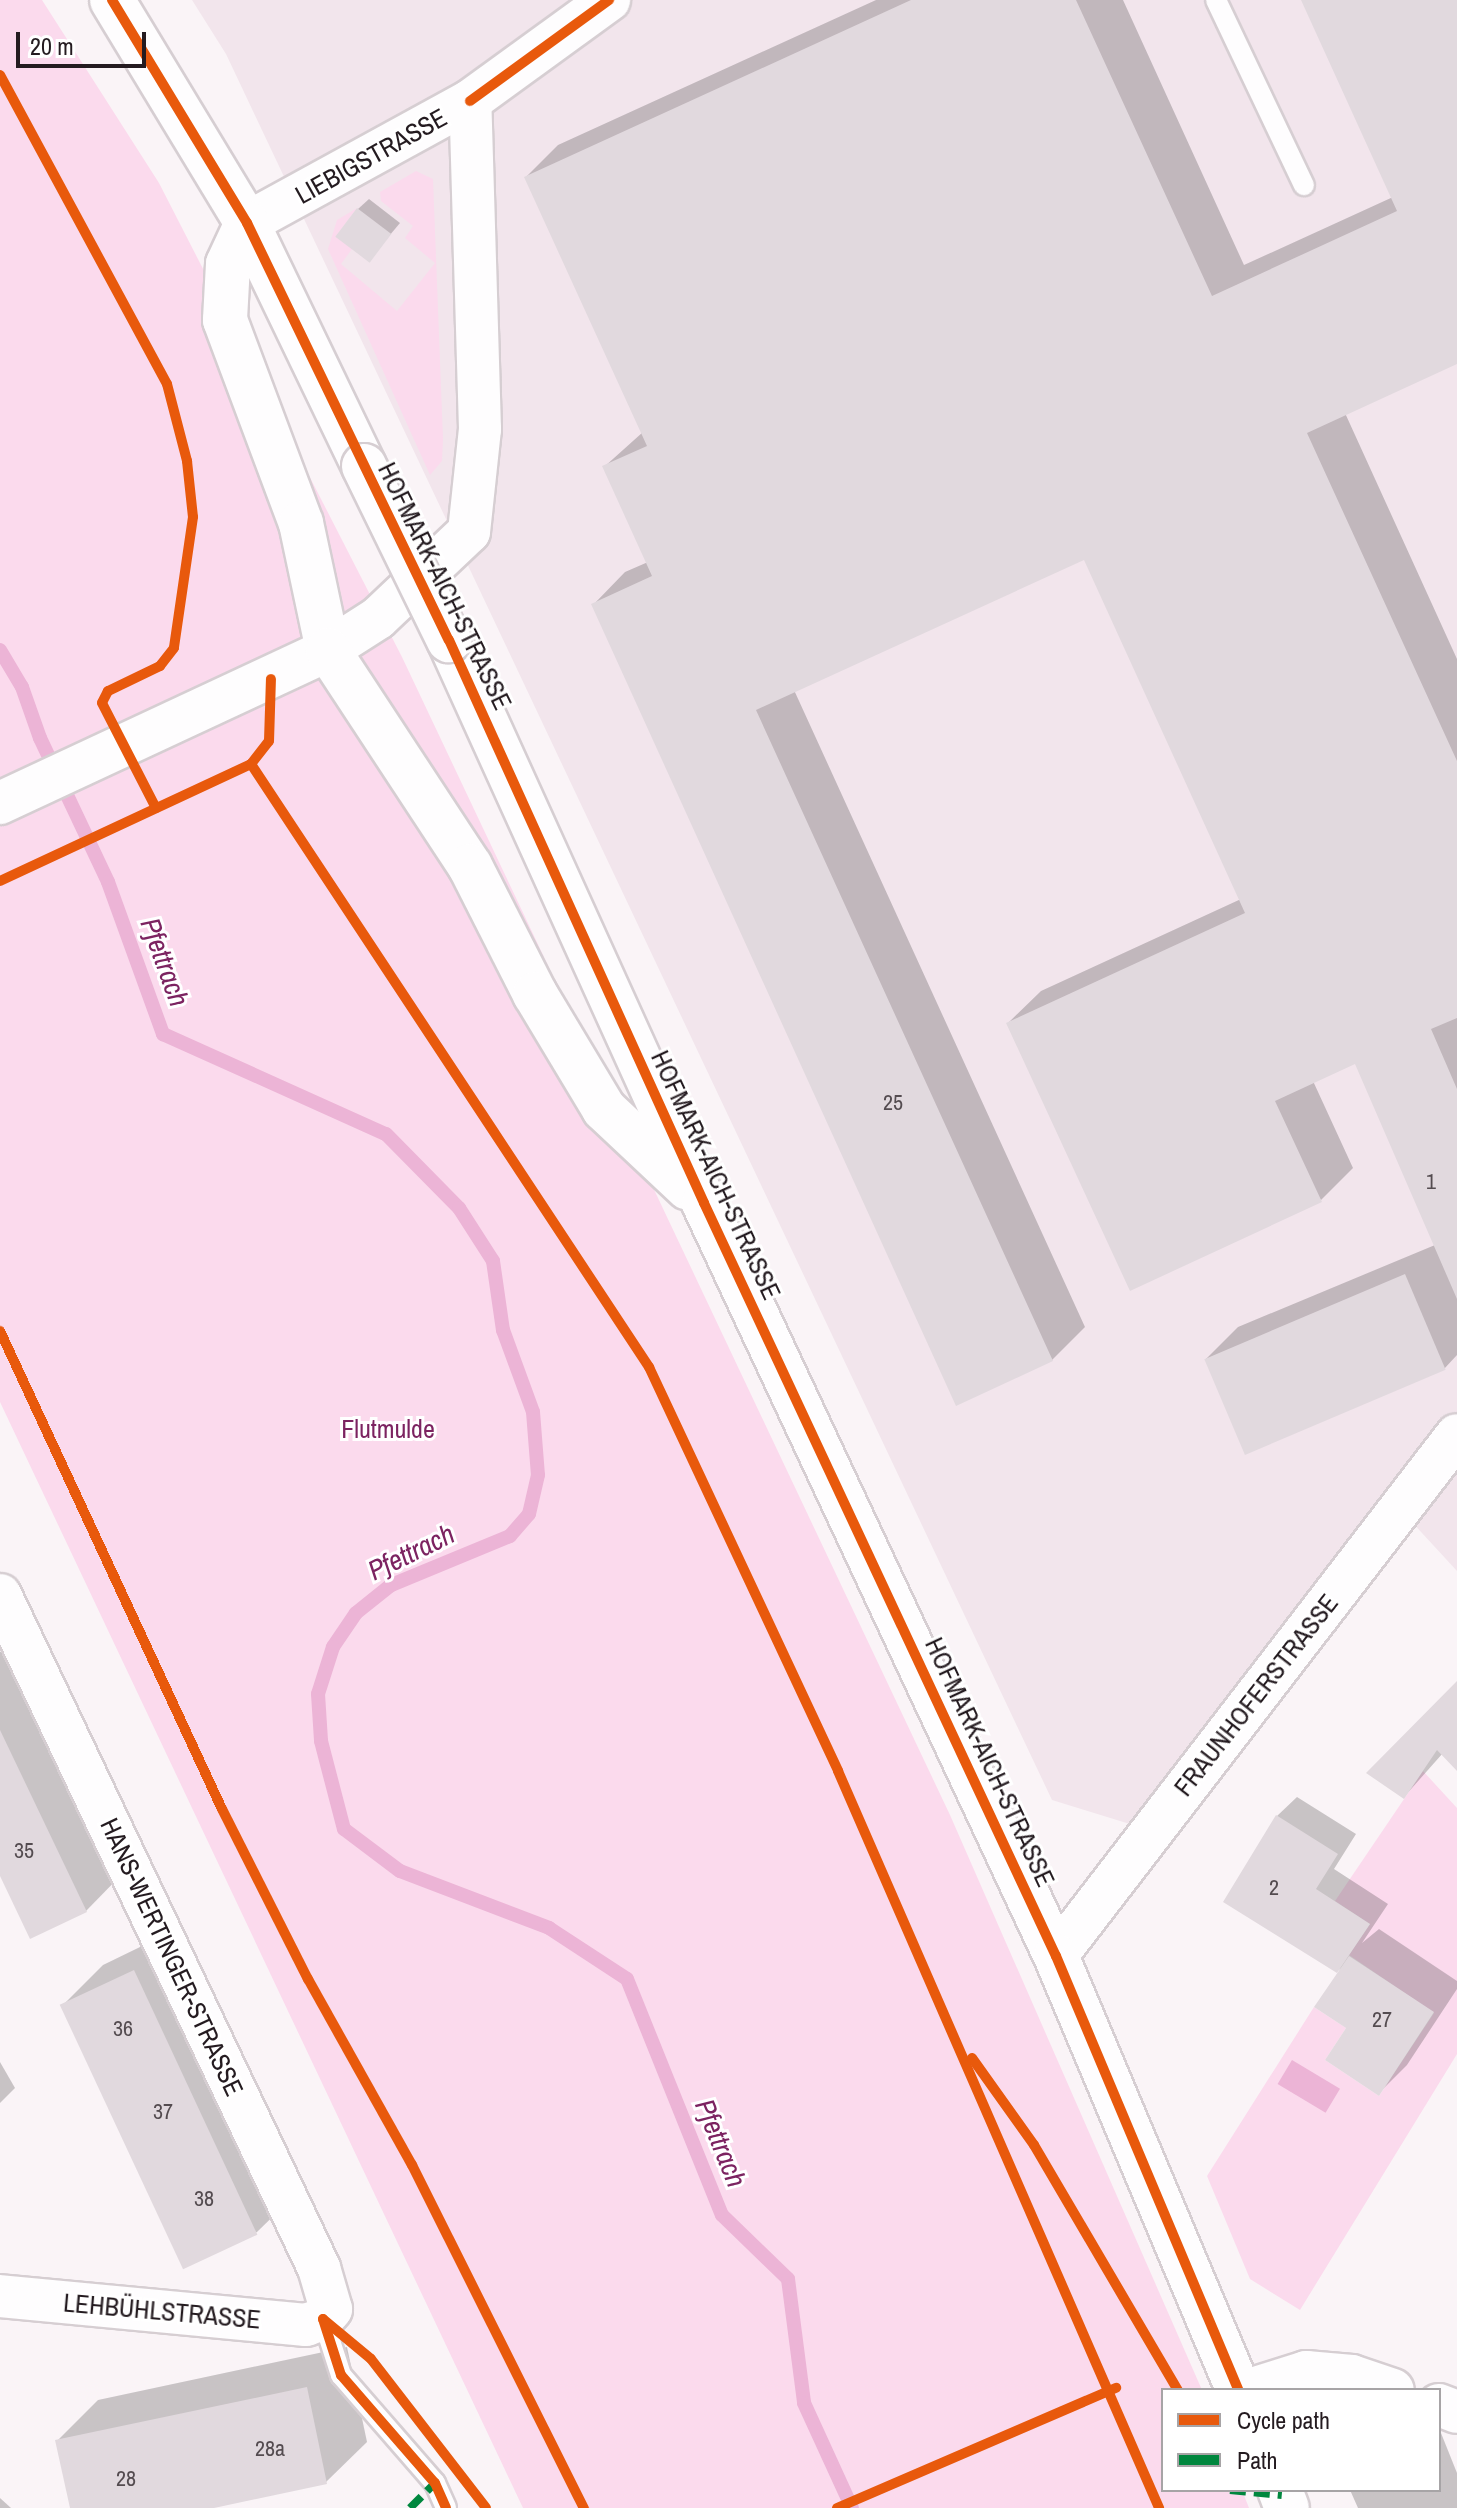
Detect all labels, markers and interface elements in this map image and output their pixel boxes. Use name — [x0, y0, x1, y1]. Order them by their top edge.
scale bar — [20, 16, 150, 66]
text: 20 m — [30, 30, 74, 62]
street label: LIEBIGSTRASSE — [290, 102, 452, 210]
street label: HOFMARK-AICH-STRASSE — [372, 457, 518, 715]
water label: Pfettrach — [133, 913, 197, 1011]
street label: HOFMARK-AICH-STRASSE — [645, 1045, 787, 1305]
house number: 25 — [883, 1090, 903, 1116]
house number: 1 — [1426, 1169, 1436, 1195]
park label: Flutmulde — [341, 1413, 435, 1445]
water label: Pfettrach — [362, 1517, 460, 1587]
street label: FRAUNHOFERSTRASSE — [1167, 1588, 1345, 1802]
street label: HOFMARK-AICH-STRASSE — [919, 1632, 1061, 1892]
street label: HANS-WERTINGER-STRASSE — [94, 1813, 250, 2101]
house number: 35 — [14, 1838, 34, 1864]
house number: 2 — [1269, 1875, 1279, 1901]
house number: 27 — [1372, 2007, 1392, 2033]
house number: 36 — [113, 2016, 133, 2042]
water label: Pfettrach — [688, 2094, 754, 2192]
house number: 37 — [153, 2099, 173, 2125]
house number: 38 — [194, 2186, 214, 2212]
street label: LEHBÜHLSTRASSE — [62, 2287, 262, 2335]
legend — [1161, 2388, 1441, 2492]
text: Cycle path — [1237, 2404, 1330, 2436]
house number: 28a — [255, 2436, 285, 2462]
text: Path — [1237, 2444, 1278, 2476]
house number: 28 — [116, 2466, 136, 2492]

